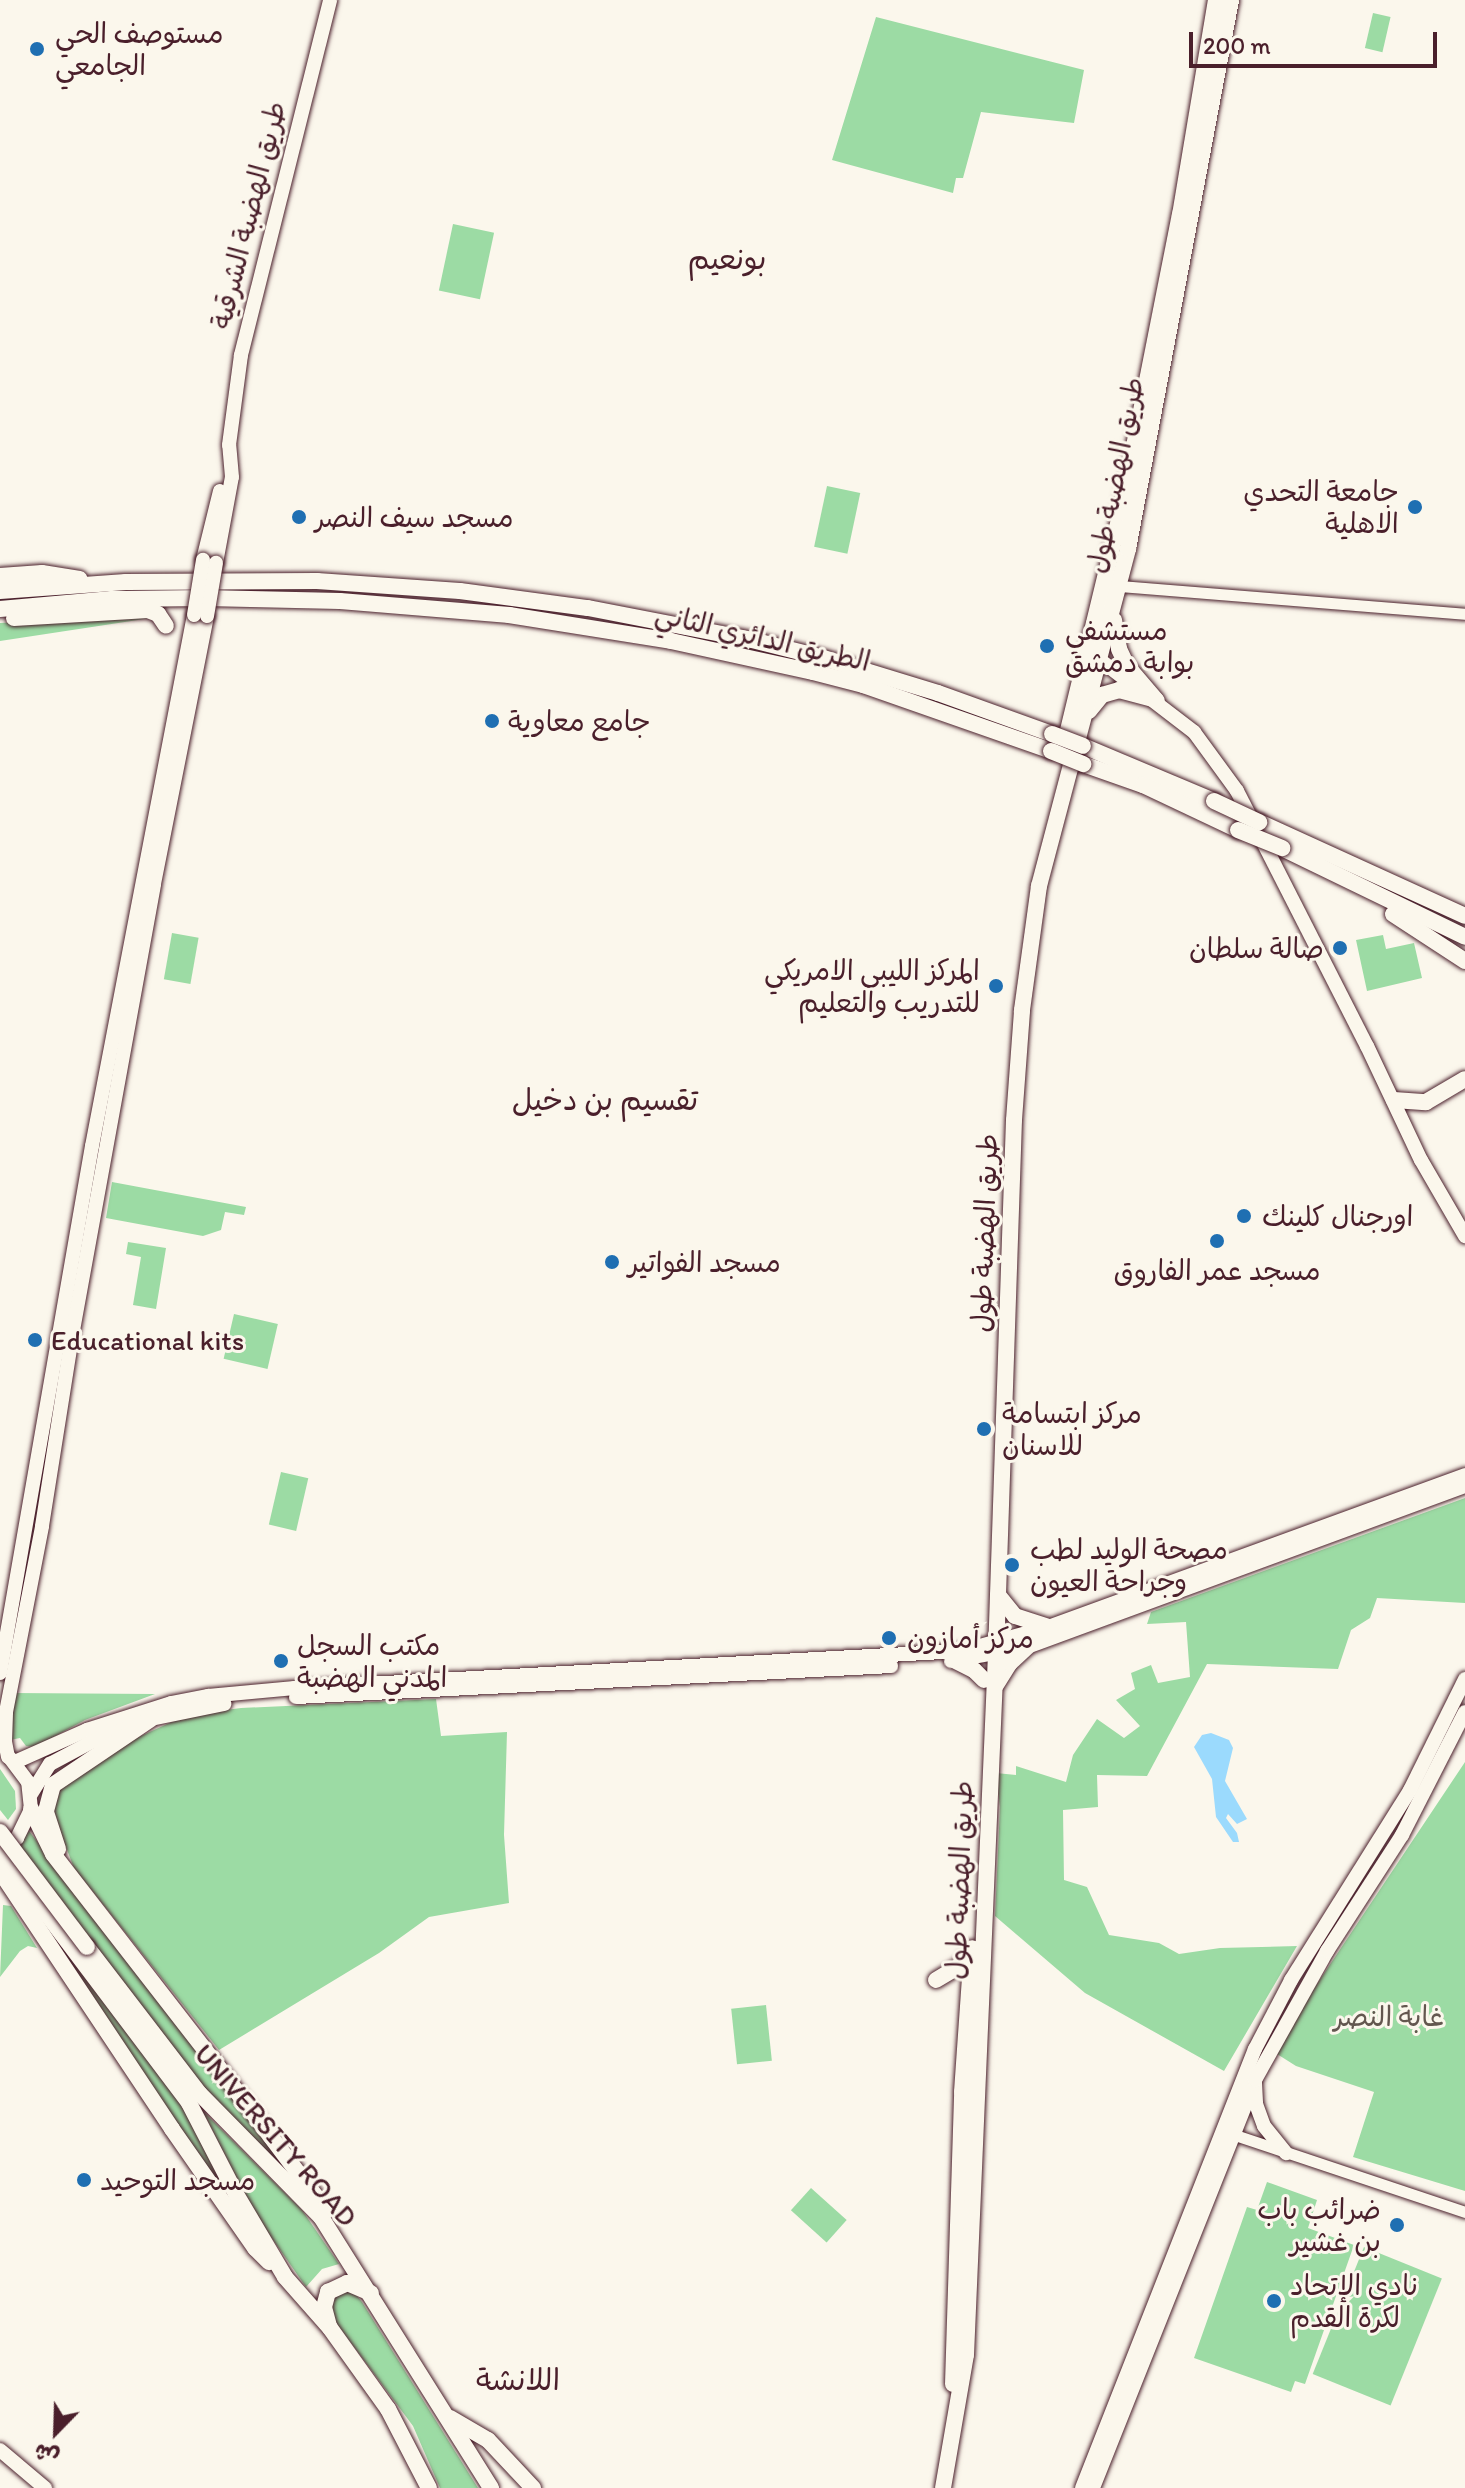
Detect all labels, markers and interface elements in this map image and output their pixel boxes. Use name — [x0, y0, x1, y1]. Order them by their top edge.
place label: مستوصف الحي الجامعي — [55, 16, 223, 82]
scale bar — [1193, 16, 1441, 66]
text: 200 m — [1203, 31, 1271, 60]
marker: مستوصف الحي الجامعي — [26, 38, 48, 60]
street label: طريق الهضبة الشرقية — [203, 98, 293, 332]
district label: بونعيم — [688, 241, 766, 277]
street label: طريق الهضبة طول — [1080, 374, 1150, 576]
place label: جامعة التحدي الاهلية — [1243, 474, 1399, 540]
marker: جامعة التحدي الاهلية — [1406, 498, 1424, 516]
place label: مسجد سيف النصر — [315, 500, 514, 534]
marker: مسجد سيف النصر — [290, 508, 308, 526]
street label: الطريق الدائري الثاني — [652, 596, 874, 678]
place label: مستشفي بوابة دمشق — [1065, 613, 1194, 679]
marker: مستشفي بوابة دمشق — [1036, 635, 1058, 657]
place label: جامع معاوية — [508, 704, 651, 738]
marker: جامع معاوية — [483, 712, 501, 730]
place label: صالة سلطان — [1189, 931, 1324, 965]
marker: صالة سلطان — [1331, 939, 1349, 957]
place label: المركز الليبي الامريكي للتدريب والتعليم — [764, 953, 980, 1019]
marker: المركز الليبي الامريكي للتدريب والتعليم — [987, 977, 1005, 995]
district label: تقسيم بن دخيل — [512, 1082, 698, 1118]
street label: طريق الهضبة طول — [964, 1133, 1004, 1333]
place label: اورجنال كلينك — [1262, 1199, 1413, 1233]
marker: اورجنال كلينك — [1233, 1205, 1255, 1227]
marker: مسجد عمر الفاروق — [1208, 1232, 1226, 1250]
place label: مسجد الفواتير — [628, 1245, 781, 1279]
marker: مسجد الفواتير — [603, 1253, 621, 1271]
place label: مسجد عمر الفاروق — [1113, 1253, 1321, 1287]
place label: Educational kits — [51, 1323, 244, 1357]
marker: Educational kits — [26, 1331, 44, 1349]
place label: مركز ابتسامة للاسنان — [1002, 1396, 1142, 1462]
marker: مركز ابتسامة للاسنان — [973, 1418, 995, 1440]
place label: مصحة الوليد لطب وجراحة العيون — [1030, 1532, 1228, 1598]
marker: مصحة الوليد لطب وجراحة العيون — [1001, 1554, 1023, 1576]
place label: مركز أمازون — [907, 1621, 1034, 1655]
marker: مركز أمازون — [878, 1627, 900, 1649]
place label: مكتب السجل المدني الهضبة — [297, 1628, 447, 1694]
marker: مكتب السجل المدني الهضبة — [272, 1652, 290, 1670]
street label: طريق الهضبة طول — [939, 1780, 979, 1980]
park label: غابة النصر — [1334, 1999, 1444, 2033]
street label: UNIVERSITY ROAD — [188, 2037, 364, 2233]
place label: مسجد التوحيد — [100, 2163, 255, 2197]
marker: مسجد التوحيد — [75, 2171, 93, 2189]
place label: ضرائب باب بن غشير — [1257, 2192, 1381, 2258]
marker: ضرائب باب بن غشير — [1388, 2216, 1406, 2234]
place label: نادي الإتحاد لكرة القدم — [1290, 2268, 1418, 2334]
marker: نادي الإتحاد لكرة القدم — [1265, 2292, 1283, 2310]
district label: اللانشة — [476, 2362, 560, 2398]
north arrow — [16, 2392, 96, 2472]
text: ش — [30, 2437, 63, 2472]

